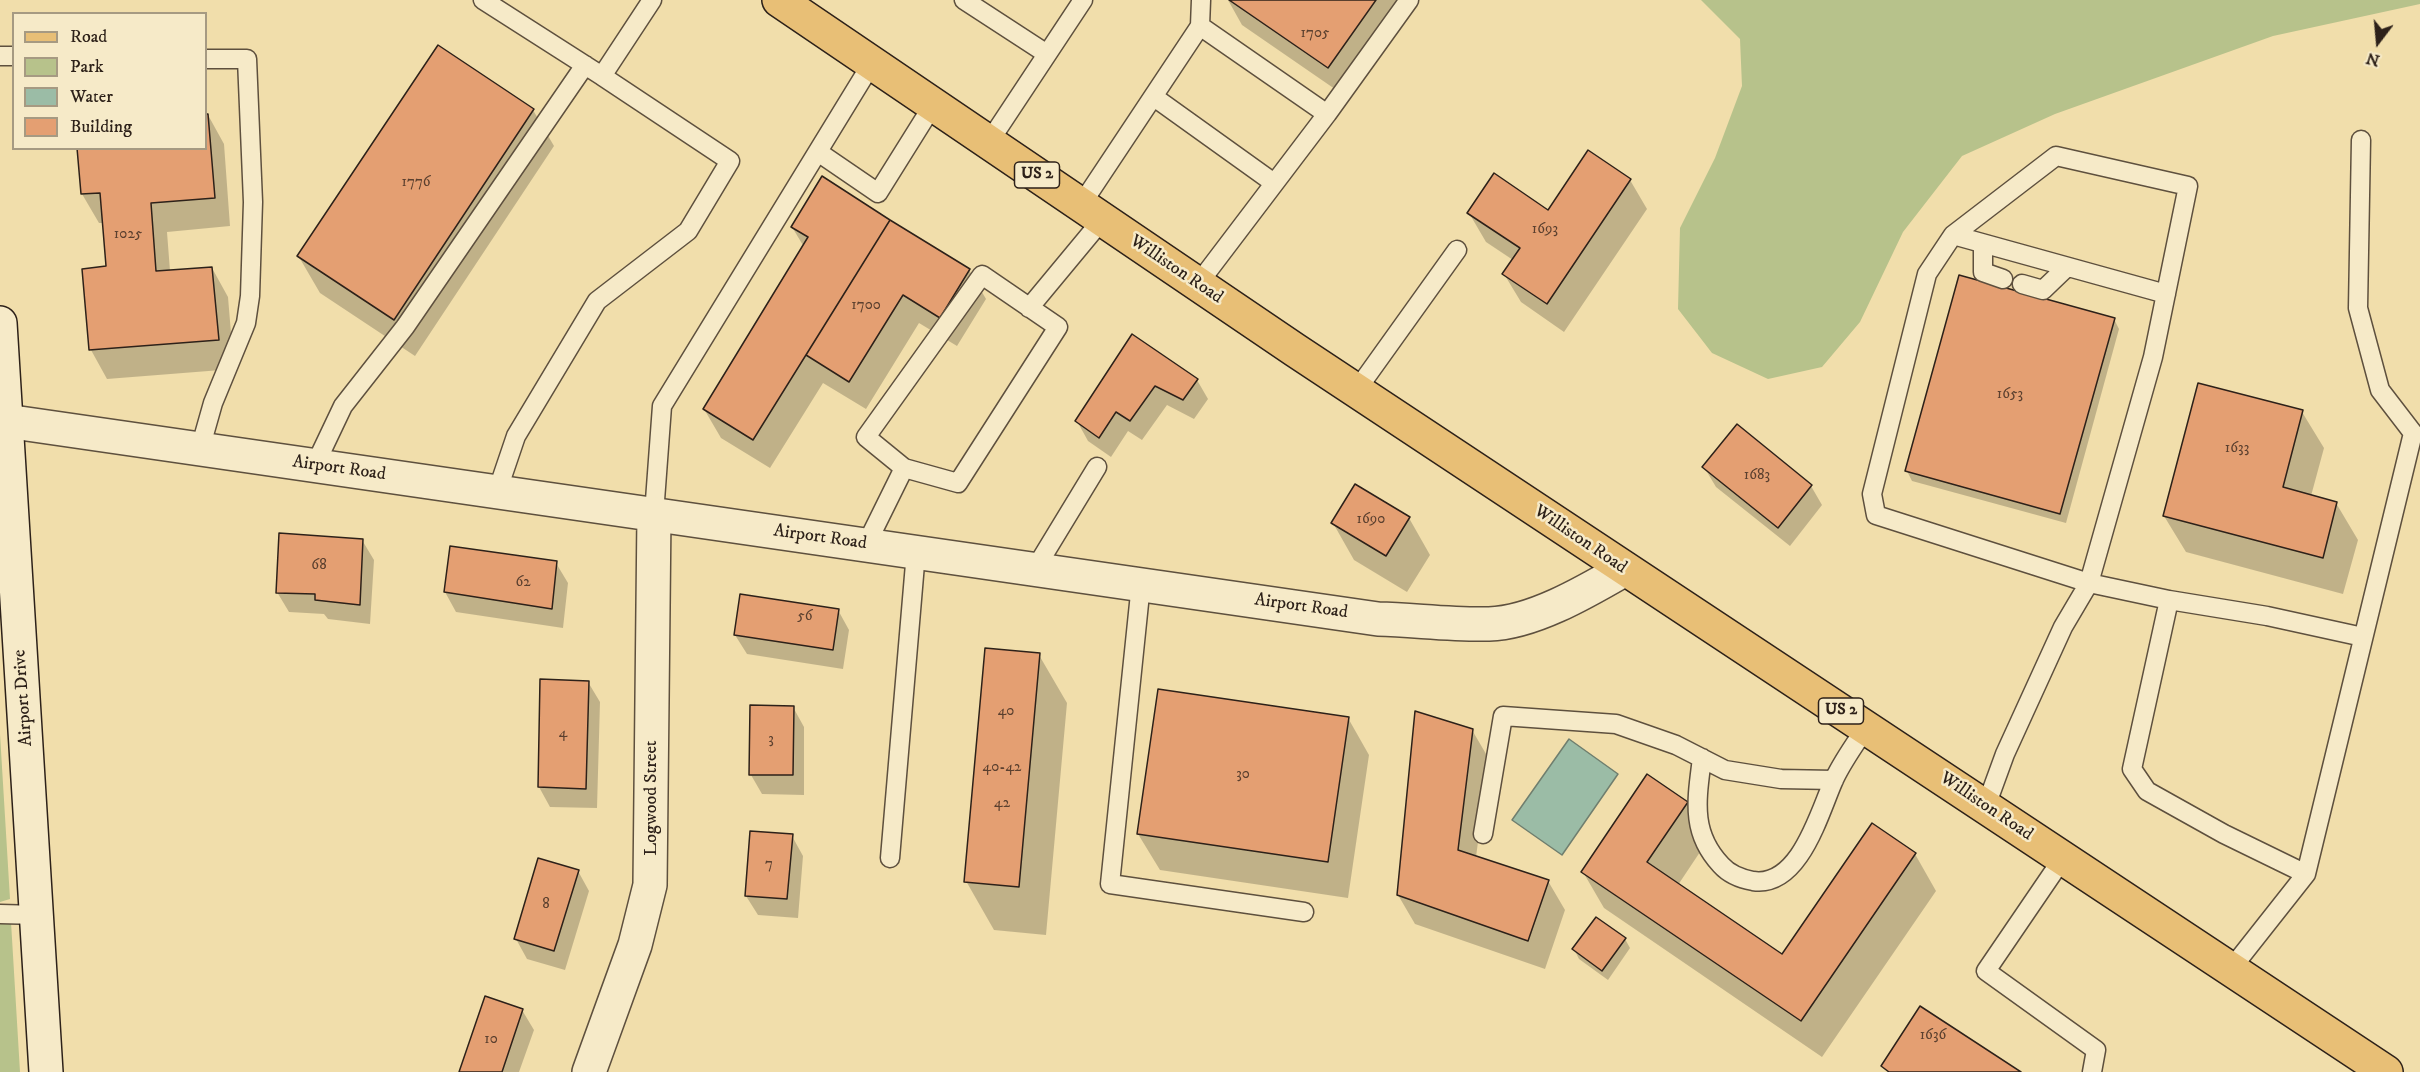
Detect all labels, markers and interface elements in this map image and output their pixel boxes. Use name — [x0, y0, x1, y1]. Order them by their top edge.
legend — [12, 12, 207, 150]
north arrow — [2348, 12, 2408, 72]
house number: 1705 — [1301, 25, 1329, 43]
text: Road — [70, 26, 107, 48]
text: N — [2364, 48, 2382, 71]
text: Park — [70, 56, 104, 78]
text: Water — [70, 86, 113, 108]
text: Building — [70, 116, 132, 138]
road number: US 2 — [1014, 162, 1060, 188]
house number: 1776 — [401, 174, 431, 192]
house number: 1693 — [1532, 221, 1558, 239]
house number: 1025 — [114, 226, 142, 244]
street label: Williston Road — [1125, 231, 1227, 309]
house number: 1700 — [851, 297, 881, 315]
house number: 1653 — [1997, 386, 2023, 404]
house number: 1633 — [2225, 440, 2249, 458]
street label: Airport Road — [291, 452, 387, 486]
house number: 1683 — [1744, 467, 1770, 485]
street label: Williston Road — [1529, 501, 1631, 579]
house number: 1690 — [1357, 511, 1385, 529]
street label: Airport Road — [772, 521, 868, 555]
house number: 68 — [311, 557, 327, 575]
house number: 62 — [515, 574, 531, 592]
street label: Airport Road — [1253, 590, 1349, 624]
house number: 56 — [797, 608, 813, 626]
street label: Airport Drive — [10, 649, 38, 747]
road number: US 2 — [1818, 698, 1864, 724]
house number: 40 — [998, 703, 1014, 721]
house number: 4 — [559, 725, 567, 743]
house number: 3 — [768, 731, 774, 749]
street label: Logwood Street — [641, 740, 663, 856]
house number: 40-42 — [983, 759, 1021, 777]
house number: 30 — [1236, 766, 1250, 784]
street label: Williston Road — [1935, 768, 2037, 846]
house number: 42 — [994, 795, 1010, 813]
house number: 7 — [765, 856, 773, 874]
house number: 8 — [542, 896, 550, 914]
house number: 1636 — [1920, 1027, 1946, 1045]
house number: 10 — [484, 1031, 498, 1049]

